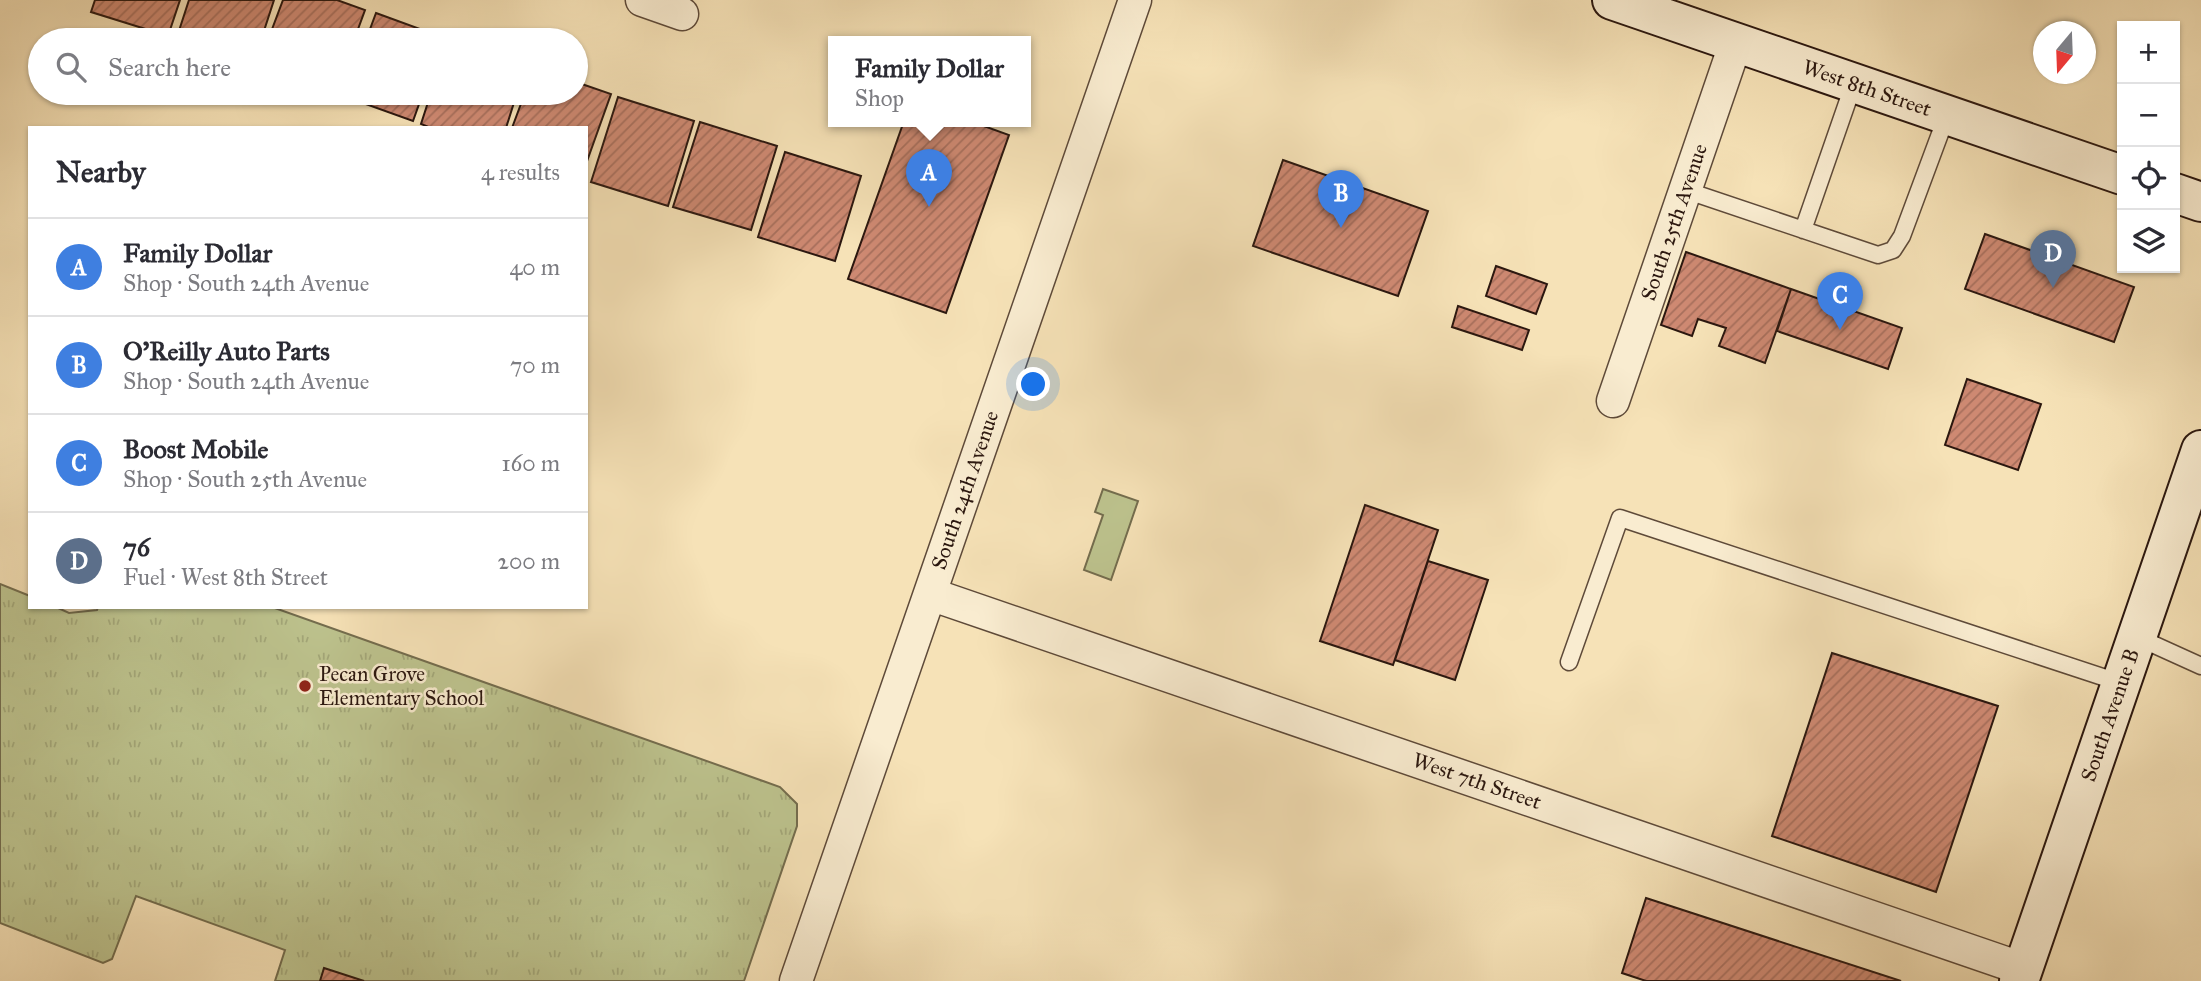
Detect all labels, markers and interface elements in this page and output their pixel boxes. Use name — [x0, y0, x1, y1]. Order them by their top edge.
north arrow — [2033, 21, 2096, 84]
map controls — [2117, 21, 2180, 273]
button: + — [2117, 21, 2180, 84]
search box — [28, 28, 588, 105]
popup — [828, 36, 1031, 127]
icon: search — [52, 48, 90, 86]
text: Search here — [108, 51, 231, 83]
text: Family Dollar — [855, 52, 1004, 84]
street label: West 8th Street — [1799, 54, 1935, 122]
text: Shop — [855, 84, 904, 112]
button: − — [2117, 84, 2180, 147]
street label: South 25th Avenue — [1635, 140, 1713, 304]
button: locate — [2117, 147, 2180, 210]
pin: A — [906, 149, 952, 207]
text: Nearby — [56, 154, 146, 190]
text: 4 results — [481, 158, 560, 186]
pin: B — [1318, 170, 1364, 228]
button: layers — [2117, 210, 2180, 273]
pin: D — [2030, 230, 2076, 288]
text: Family Dollar — [123, 237, 272, 269]
text: A — [71, 253, 87, 281]
text: 40 m — [510, 253, 560, 281]
text: Shop · South 24th Avenue — [123, 269, 369, 297]
pin: C — [1817, 272, 1863, 330]
text: O'Reilly Auto Parts — [123, 335, 330, 367]
text: B — [71, 351, 87, 379]
text: 70 m — [510, 351, 560, 379]
text: Shop · South 24th Avenue — [123, 367, 369, 395]
your location — [1016, 367, 1050, 401]
street label: South 24th Avenue — [926, 407, 1004, 573]
text: Boost Mobile — [123, 433, 268, 465]
text: C — [71, 449, 87, 477]
text: 160 m — [502, 449, 560, 477]
text: Shop · South 25th Avenue — [123, 465, 367, 493]
text: 76 — [123, 531, 150, 563]
text: D — [70, 547, 88, 575]
text: 200 m — [498, 547, 560, 575]
text: Fuel · West 8th Street — [123, 563, 328, 591]
street label: South Avenue B — [2075, 645, 2145, 785]
place label: Pecan Grove Elementary School — [319, 661, 484, 711]
marker: Pecan Grove Elementary School — [297, 678, 313, 694]
street label: West 7th Street — [1409, 747, 1545, 815]

